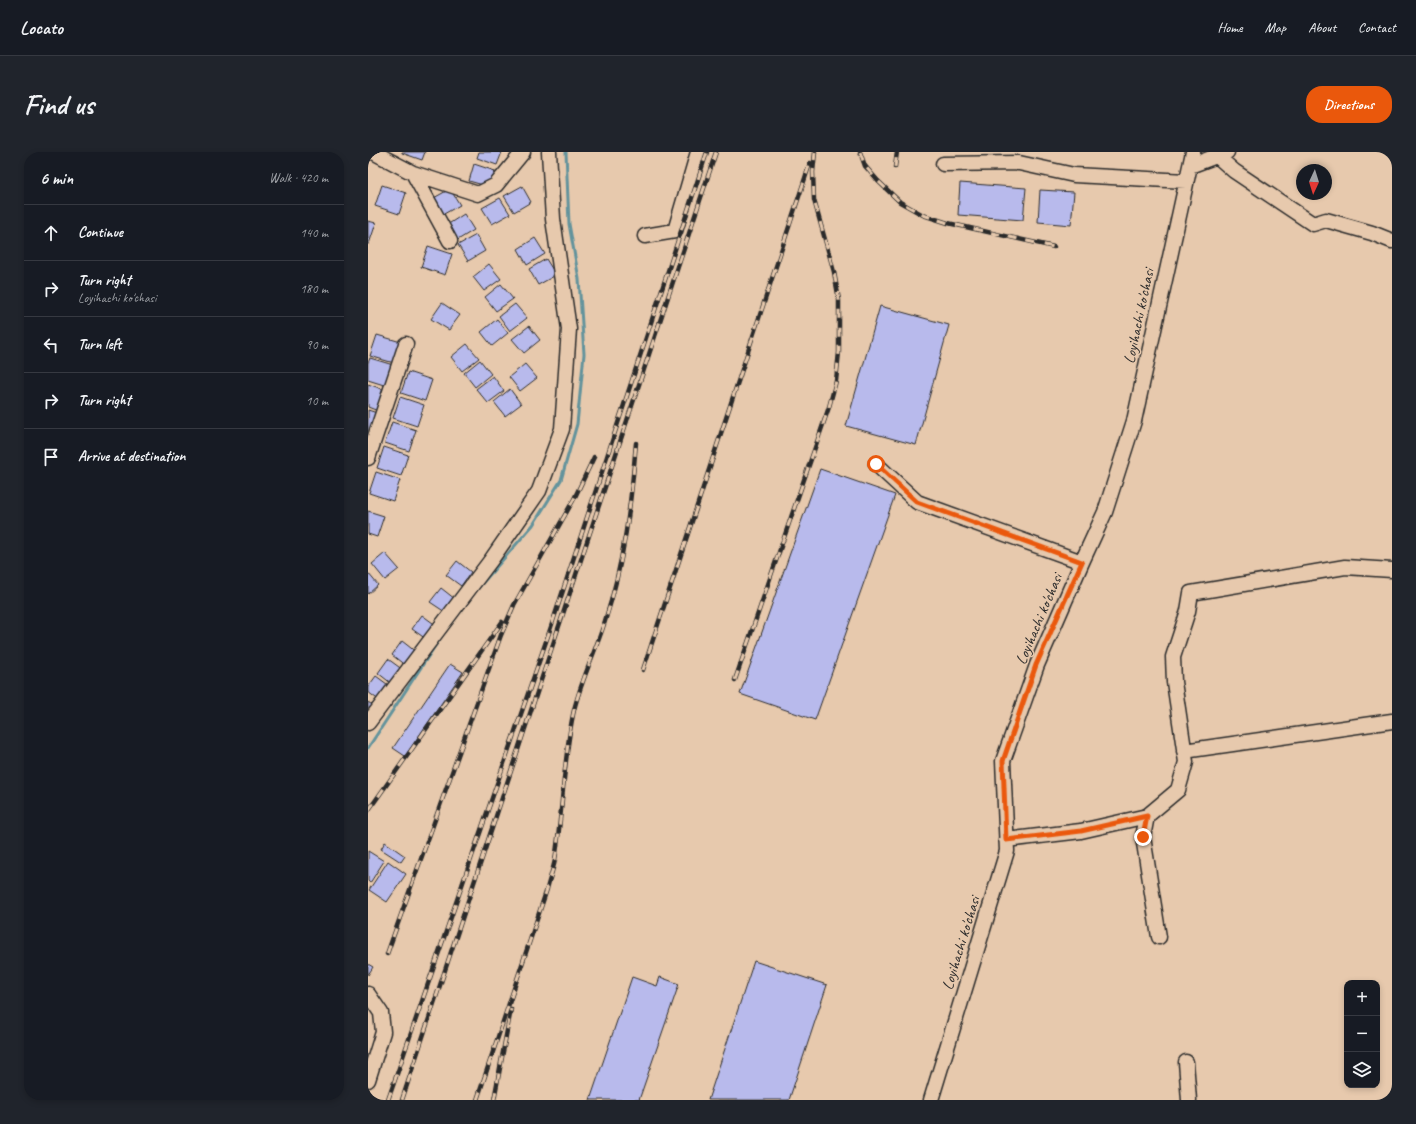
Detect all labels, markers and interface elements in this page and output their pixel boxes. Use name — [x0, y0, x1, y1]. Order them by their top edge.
text: Locato — [20, 16, 63, 40]
text: Home — [1217, 19, 1243, 36]
text: Map — [1265, 19, 1286, 36]
text: About — [1308, 19, 1336, 36]
text: Contact — [1358, 19, 1396, 36]
button: Directions — [1306, 86, 1392, 123]
text: Find us — [24, 87, 94, 122]
north arrow — [1296, 164, 1332, 200]
text: 6 min — [40, 168, 73, 189]
text: Walk · 420 m — [269, 170, 328, 186]
icon: ahead — [40, 222, 62, 244]
text: Continue — [78, 223, 123, 242]
text: 140 m — [300, 225, 328, 241]
street label: Loyihachi ko'chasi — [1119, 265, 1159, 365]
text: Turn right — [78, 271, 131, 290]
icon: right — [40, 278, 62, 300]
text: 180 m — [300, 281, 328, 297]
text: Loyihachi ko'chasi — [78, 290, 156, 306]
icon: left — [40, 334, 62, 356]
text: Turn left — [78, 335, 121, 354]
text: 90 m — [306, 337, 328, 353]
icon: right — [40, 390, 62, 412]
text: Turn right — [78, 391, 131, 410]
text: 10 m — [306, 393, 328, 409]
icon: arrive — [40, 446, 62, 468]
text: Arrive at destination — [78, 447, 185, 466]
route start — [867, 455, 885, 473]
street label: Loyihachi ko'chasi — [1011, 569, 1068, 667]
route end — [1134, 828, 1152, 846]
street label: Loyihachi ko'chasi — [937, 892, 985, 992]
map controls — [1344, 980, 1380, 1088]
button: + — [1344, 980, 1380, 1016]
button: − — [1344, 1016, 1380, 1052]
button: layers — [1344, 1052, 1380, 1088]

